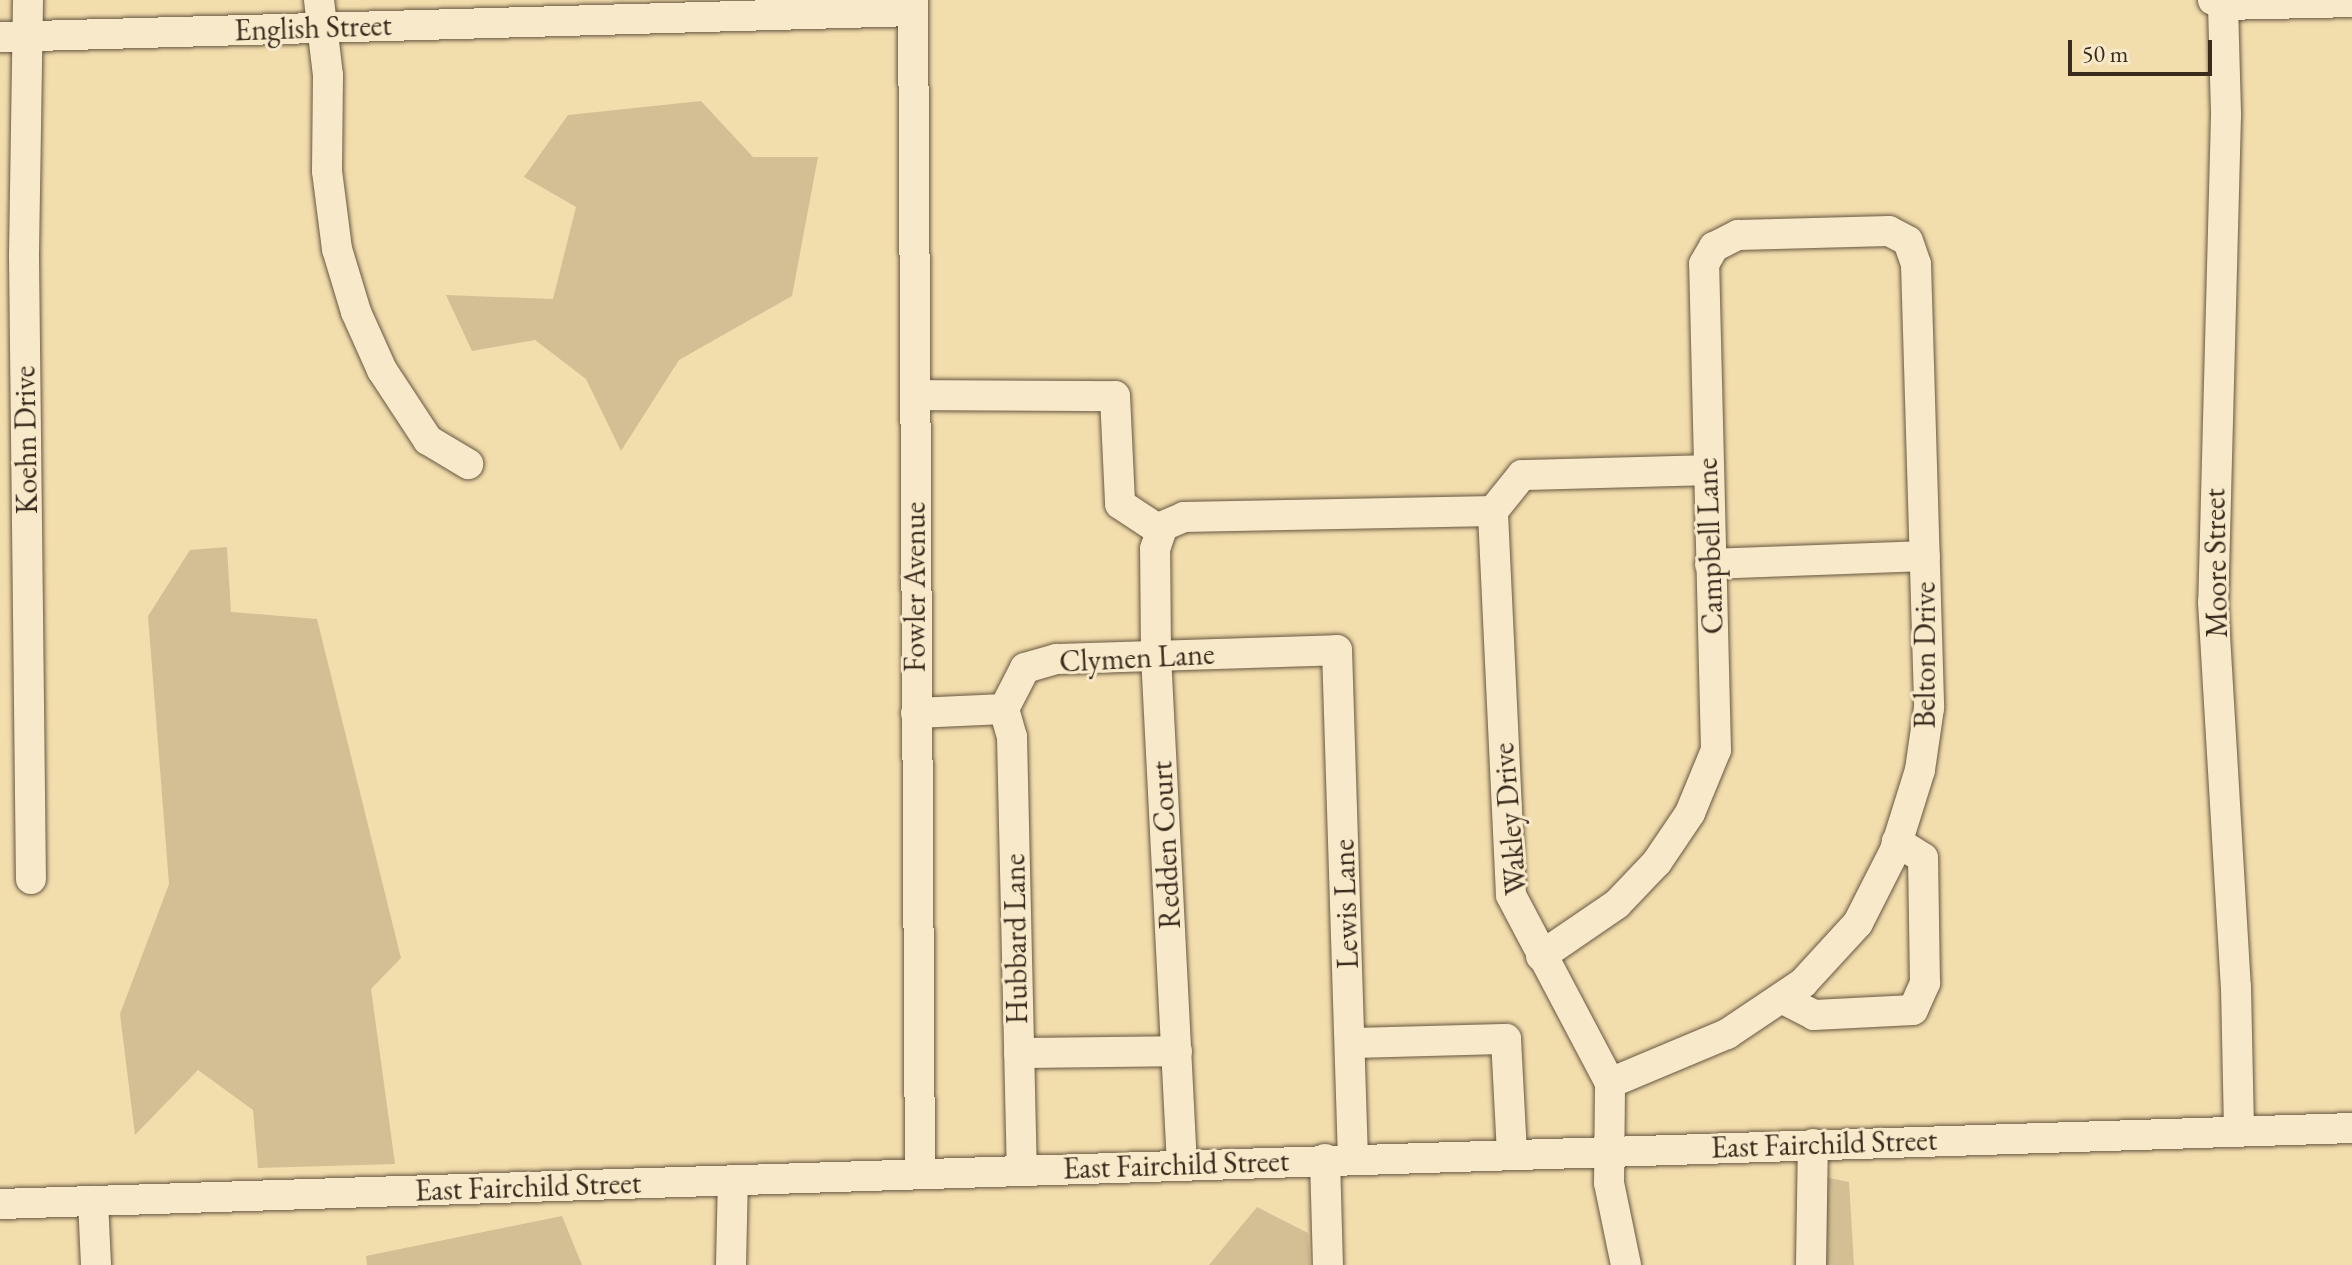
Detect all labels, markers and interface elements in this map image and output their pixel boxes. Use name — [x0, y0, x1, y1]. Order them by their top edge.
street label: English Street — [234, 7, 392, 49]
scale bar — [2072, 24, 2216, 74]
text: 50 m — [2082, 38, 2129, 69]
street label: Koehn Drive — [7, 366, 45, 514]
street label: Campbell Lane — [1689, 457, 1731, 635]
street label: Moore Street — [2197, 488, 2235, 638]
street label: Fowler Avenue — [897, 502, 933, 672]
street label: Belton Drive — [1907, 582, 1943, 728]
street label: Clymen Lane — [1058, 636, 1216, 680]
street label: Wakley Drive — [1485, 741, 1535, 897]
street label: Redden Court — [1144, 760, 1188, 930]
street label: Lewis Lane — [1326, 838, 1366, 970]
street label: Hubbard Lane — [997, 853, 1035, 1025]
street label: East Fairchild Street — [1710, 1122, 1938, 1166]
street label: East Fairchild Street — [1062, 1143, 1290, 1187]
street label: East Fairchild Street — [414, 1165, 642, 1209]

